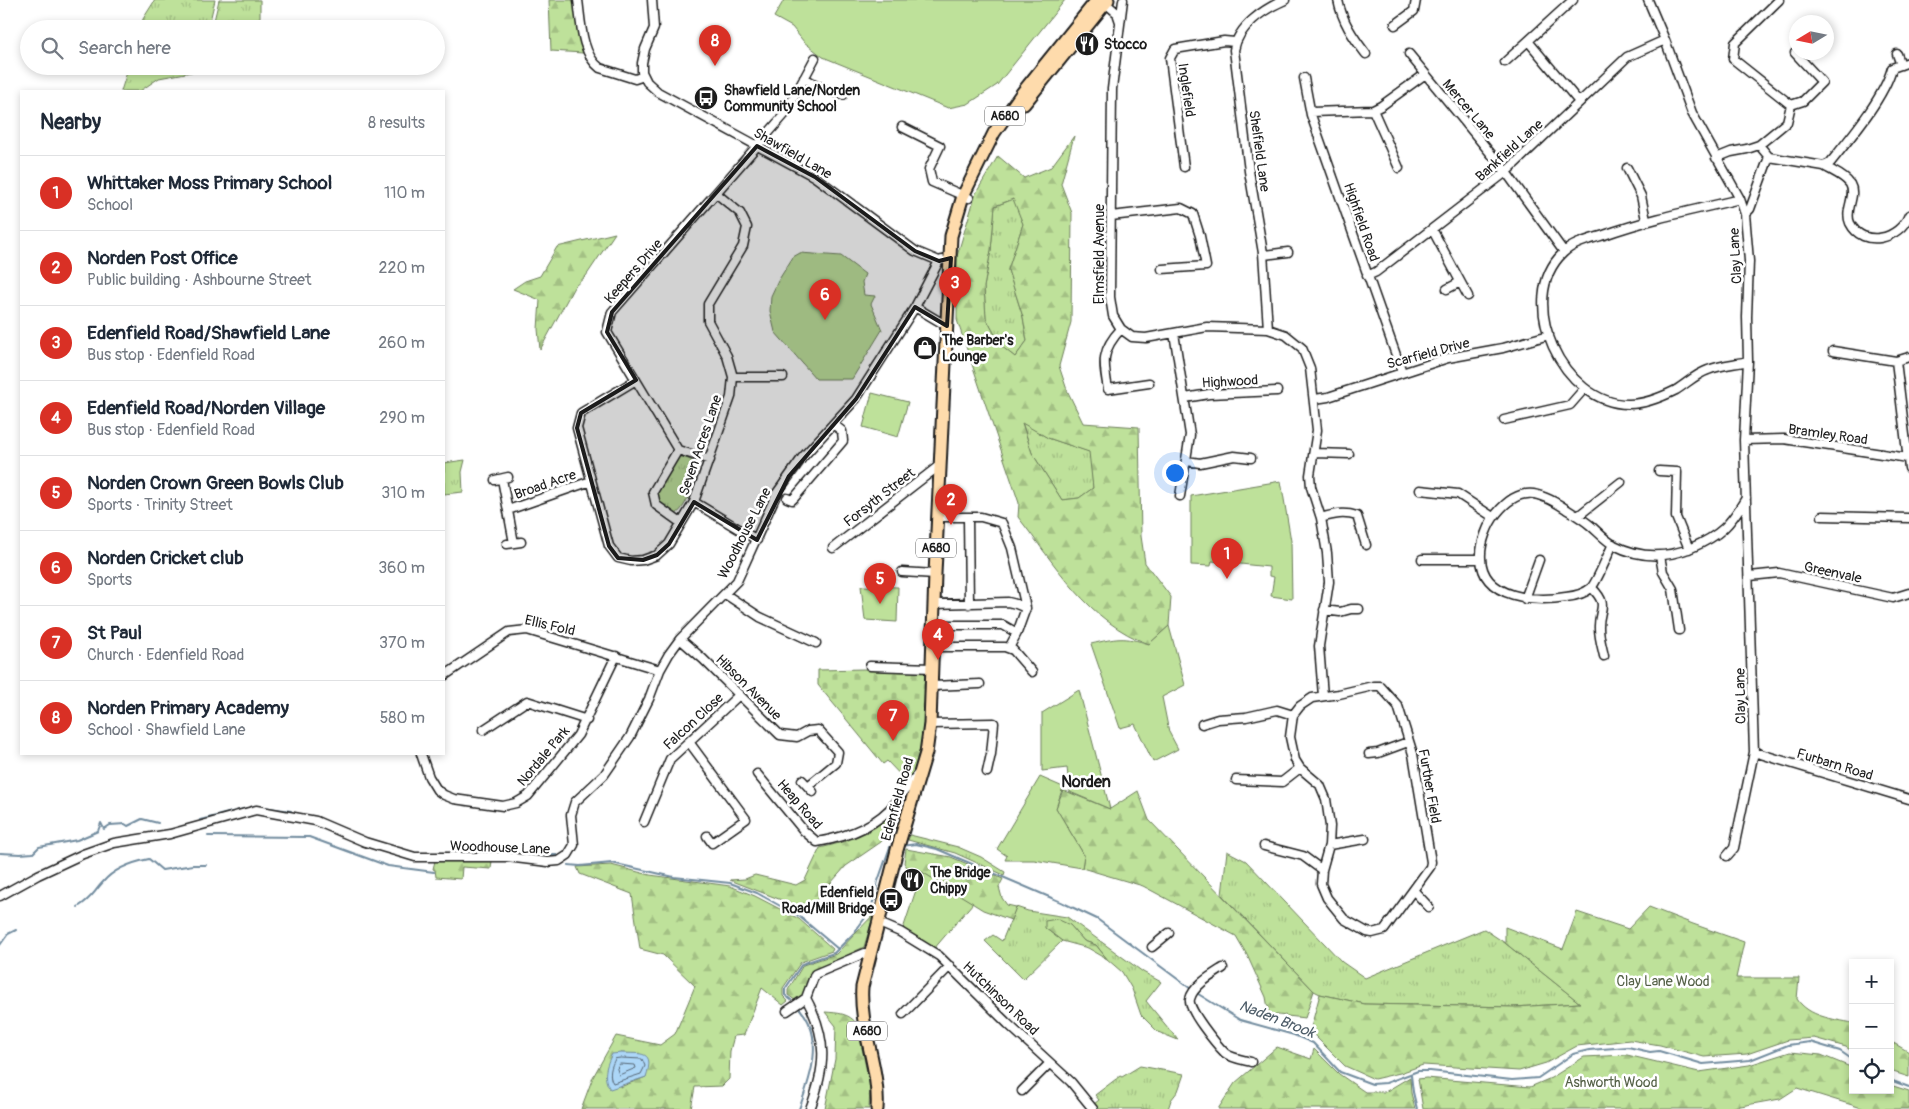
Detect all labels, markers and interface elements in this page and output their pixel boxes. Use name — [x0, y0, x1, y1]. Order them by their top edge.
north arrow — [1789, 15, 1834, 60]
search box — [20, 20, 445, 75]
pin: 8 — [699, 25, 731, 66]
restaurant icon: Stocco — [1074, 31, 1100, 57]
icon: search — [38, 34, 66, 62]
text: Search here — [78, 36, 171, 60]
place label: Stocco — [1104, 36, 1148, 53]
street label: Inglefield — [1174, 62, 1199, 118]
street label: Mercer Lane — [1439, 76, 1499, 143]
place label: Shawfield Lane/Norden Community School — [724, 82, 860, 115]
bus stop icon: Shawfield Lane/Norden Community School — [693, 85, 719, 111]
road number: A680 — [985, 106, 1025, 125]
text: Nearby — [40, 109, 101, 136]
street label: Shelfield Lane — [1245, 109, 1274, 193]
text: 8 results — [368, 113, 425, 133]
street label: Bankfield Lane — [1472, 116, 1547, 185]
street label: Shawfield Lane — [750, 124, 835, 183]
text: Whittaker Moss Primary School — [87, 171, 332, 195]
street label: Highfield Road — [1340, 180, 1383, 264]
text: 1 — [53, 183, 59, 203]
text: 110 m — [384, 183, 425, 203]
text: School — [87, 195, 133, 215]
street label: Elmsfield Avenue — [1091, 204, 1108, 304]
street label: Clay Lane — [1726, 227, 1745, 285]
street label: Keepers Drive — [601, 236, 666, 307]
text: Norden Post Office — [87, 246, 238, 270]
text: 2 — [52, 258, 60, 278]
text: 220 m — [379, 258, 425, 278]
pin: 3 — [939, 267, 971, 308]
text: Public building · Ashbourne Street — [87, 270, 311, 290]
pin: 6 — [809, 279, 841, 320]
text: Edenfield Road/Shawfield Lane — [87, 321, 330, 345]
place label: The Barber's Lounge — [941, 332, 1014, 365]
text: 3 — [52, 333, 60, 353]
text: 260 m — [378, 333, 425, 353]
street label: Scarfield Drive — [1385, 334, 1471, 373]
shop icon: The Barber's Lounge — [912, 335, 938, 361]
text: Bus stop · Edenfield Road — [87, 345, 255, 365]
street label: Highwood — [1201, 372, 1259, 391]
street label: Seven Acres Lane — [675, 393, 726, 498]
text: Edenfield Road/Norden Village — [87, 396, 325, 420]
text: 4 — [51, 408, 61, 428]
text: 290 m — [379, 408, 425, 428]
text: Bus stop · Edenfield Road — [87, 420, 255, 440]
street label: Bramley Road — [1787, 421, 1869, 449]
your location — [1162, 460, 1188, 486]
street label: Forsyth Street — [840, 464, 919, 530]
street label: Broad Acre — [512, 466, 578, 503]
text: Norden Crown Green Bowls Club — [87, 471, 344, 495]
text: 5 — [52, 483, 60, 503]
text: 310 m — [381, 483, 425, 503]
pin: 2 — [935, 484, 967, 525]
street label: Woodhouse Lane — [714, 485, 775, 582]
text: Sports · Trinity Street — [87, 495, 233, 515]
road number: A680 — [916, 538, 956, 558]
pin: 1 — [1211, 538, 1243, 579]
text: Norden Cricket club — [87, 546, 244, 570]
text: 6 — [51, 558, 61, 578]
text: 360 m — [378, 558, 425, 578]
street label: Greenvale — [1803, 558, 1863, 587]
pin: 5 — [864, 563, 896, 604]
text: Sports — [87, 570, 132, 590]
street label: Ellis Fold — [523, 611, 577, 640]
pin: 4 — [922, 619, 954, 660]
text: St Paul — [87, 621, 142, 645]
text: 7 — [52, 633, 60, 653]
text: 370 m — [379, 633, 425, 653]
text: Church · Edenfield Road — [87, 645, 244, 665]
street label: Hibson Avenue — [712, 651, 785, 724]
street label: Clay Lane — [1732, 668, 1749, 724]
street label: Falcon Close — [660, 689, 727, 753]
text: Norden Primary Academy — [87, 696, 289, 720]
pin: 7 — [877, 700, 909, 741]
text: 8 — [52, 708, 60, 728]
text: 580 m — [380, 708, 425, 728]
text: School · Shawfield Lane — [87, 720, 245, 740]
street label: Nordale Park — [513, 723, 573, 790]
street label: Furbarn Road — [1795, 745, 1875, 784]
street label: Further Field — [1415, 747, 1444, 825]
street label: Edenfield Road — [877, 755, 918, 843]
district label: Norden — [1061, 772, 1111, 792]
street label: Heap Road — [773, 776, 826, 833]
street label: Woodhouse Lane — [450, 837, 550, 858]
place label: The Bridge Chippy — [929, 864, 991, 897]
restaurant icon: The Bridge Chippy — [899, 867, 925, 893]
place label: Edenfield Road/Mill Bridge — [782, 884, 875, 917]
bus stop icon: Edenfield Road/Mill Bridge — [878, 887, 904, 913]
street label: Hutchinson Road — [959, 958, 1042, 1039]
map controls — [1849, 959, 1894, 1094]
button: + — [1849, 959, 1894, 1004]
park label: Clay Lane Wood — [1616, 973, 1710, 990]
water label: Naden Brook — [1236, 996, 1319, 1043]
button: − — [1849, 1004, 1894, 1049]
road number: A680 — [847, 1021, 887, 1040]
button: locate — [1849, 1049, 1894, 1094]
park label: Ashworth Wood — [1565, 1074, 1658, 1091]

